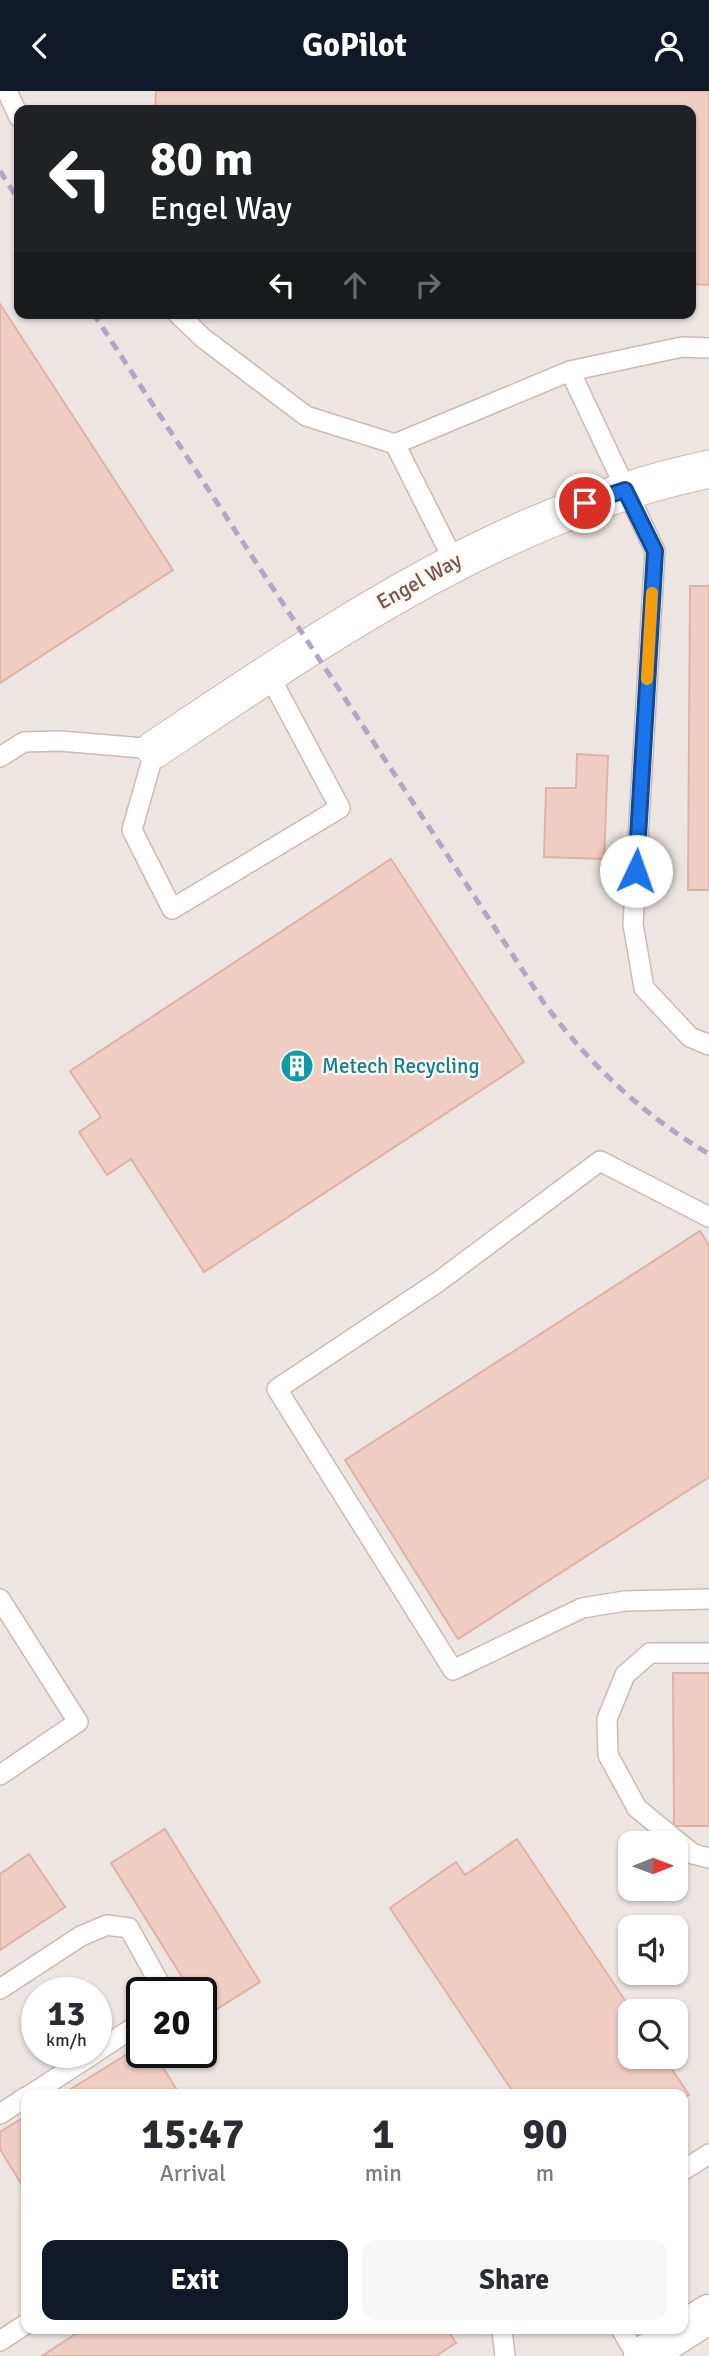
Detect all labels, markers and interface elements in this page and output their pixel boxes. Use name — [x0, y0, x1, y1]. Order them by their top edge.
text: GoPilot — [302, 26, 407, 65]
icon: back — [21, 27, 59, 65]
icon: person — [650, 27, 688, 65]
text: 80 m — [150, 129, 253, 189]
icon: left — [35, 133, 126, 224]
text: Engel Way — [150, 189, 292, 228]
icon: left — [263, 266, 301, 304]
icon: ahead — [336, 266, 374, 304]
icon: right — [409, 266, 447, 304]
pin — [555, 473, 615, 533]
icon: arrive — [566, 484, 604, 522]
street label: Engel Way — [372, 547, 466, 615]
position arrow — [599, 834, 673, 908]
building icon: Metech Recycling — [278, 1047, 316, 1085]
place label: Metech Recycling — [322, 1053, 480, 1079]
north arrow — [618, 1831, 688, 1901]
map controls — [618, 1831, 688, 2069]
button: sound — [618, 1915, 688, 1985]
speed limit sign: 20 — [126, 1977, 217, 2068]
text: 13 — [48, 1992, 85, 2035]
button: search — [618, 1999, 688, 2069]
text: km/h — [46, 2029, 87, 2051]
text: 15:47 — [141, 2109, 244, 2160]
text: 1 — [372, 2109, 395, 2160]
text: 90 — [522, 2109, 568, 2160]
text: Arrival — [160, 2159, 226, 2188]
text: min — [365, 2159, 402, 2188]
text: m — [536, 2159, 554, 2188]
button: Exit — [42, 2240, 348, 2320]
button: Share — [362, 2240, 667, 2320]

